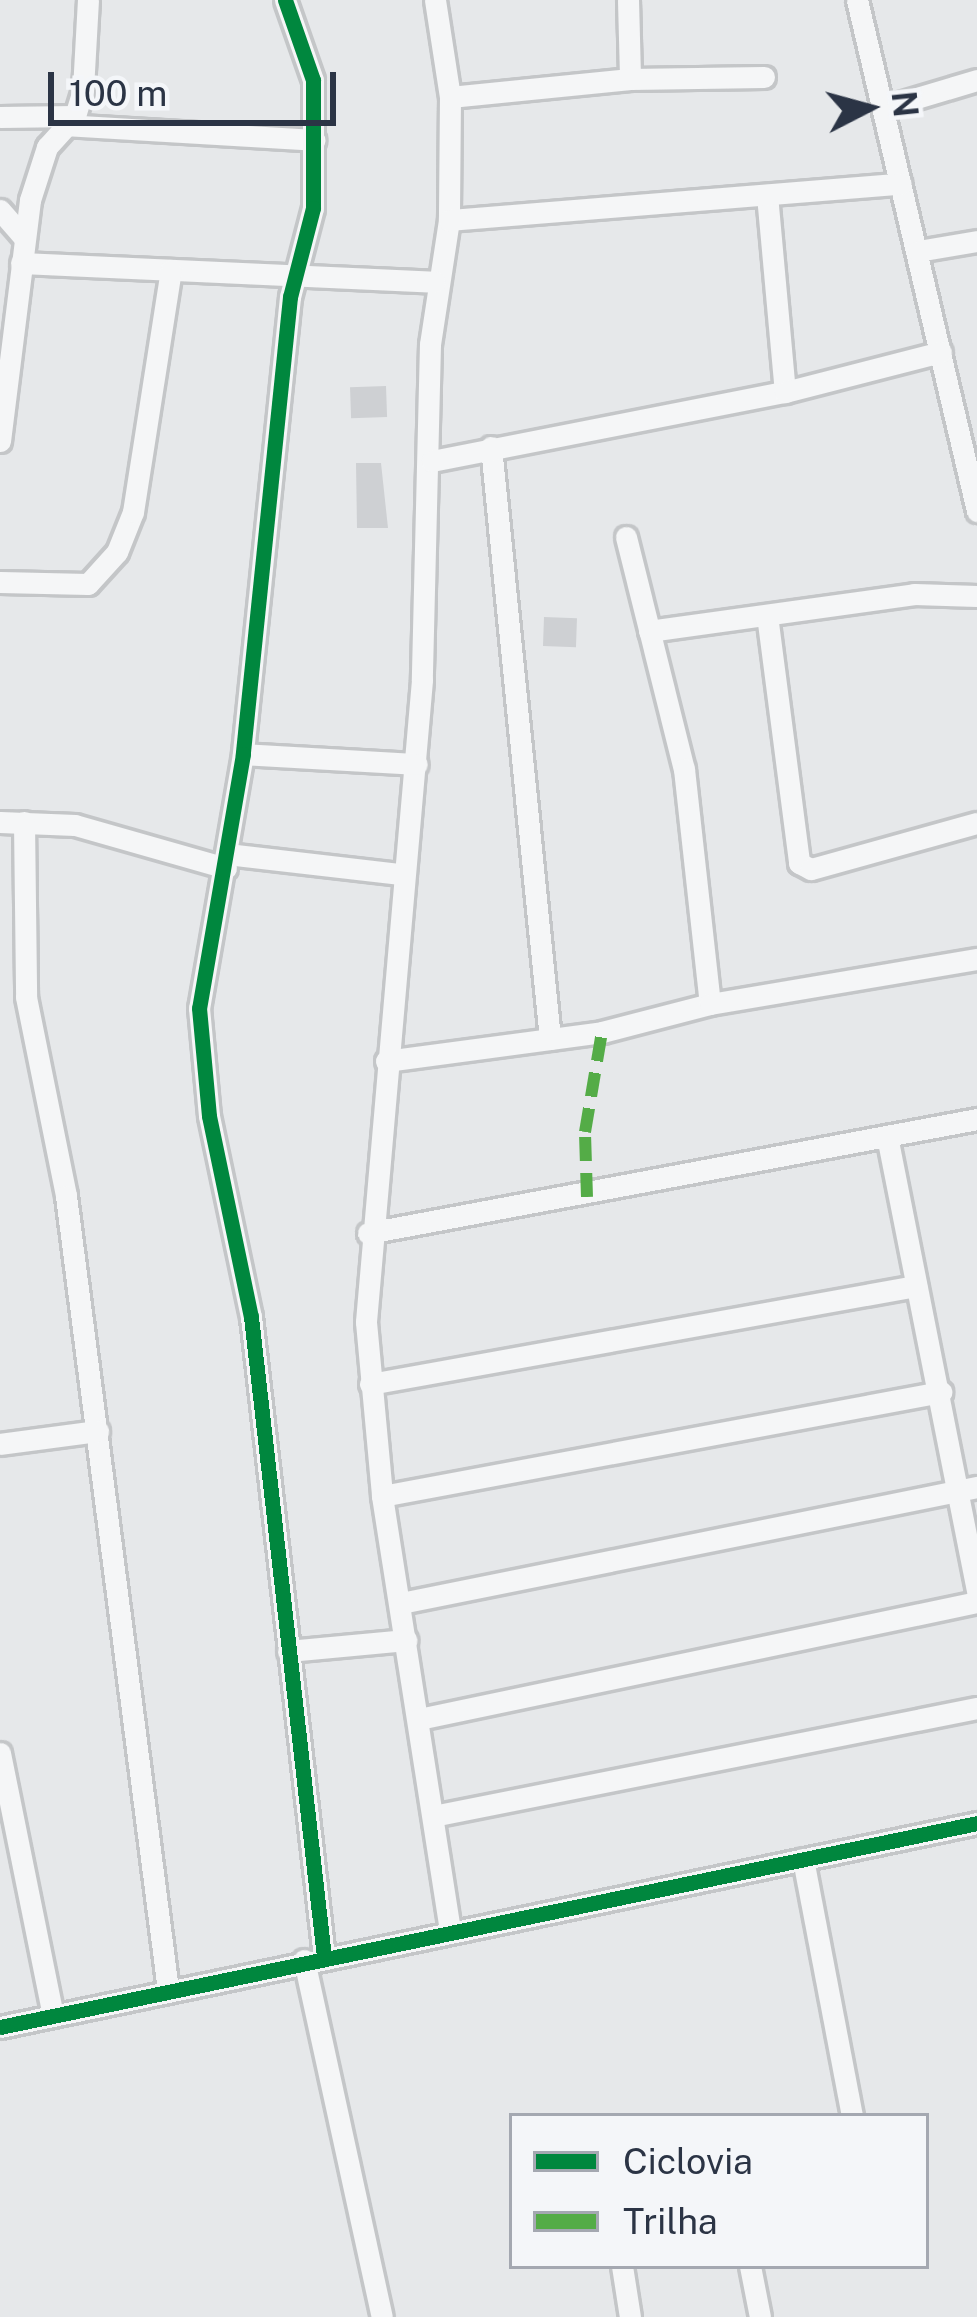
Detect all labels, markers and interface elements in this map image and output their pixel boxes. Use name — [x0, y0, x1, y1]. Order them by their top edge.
scale bar — [54, 48, 342, 122]
north arrow — [809, 48, 929, 168]
text: 100 m — [69, 72, 167, 114]
text: N — [885, 89, 925, 119]
legend — [509, 2113, 929, 2269]
text: Ciclovia — [623, 2140, 753, 2182]
text: Trilha — [623, 2200, 718, 2242]

